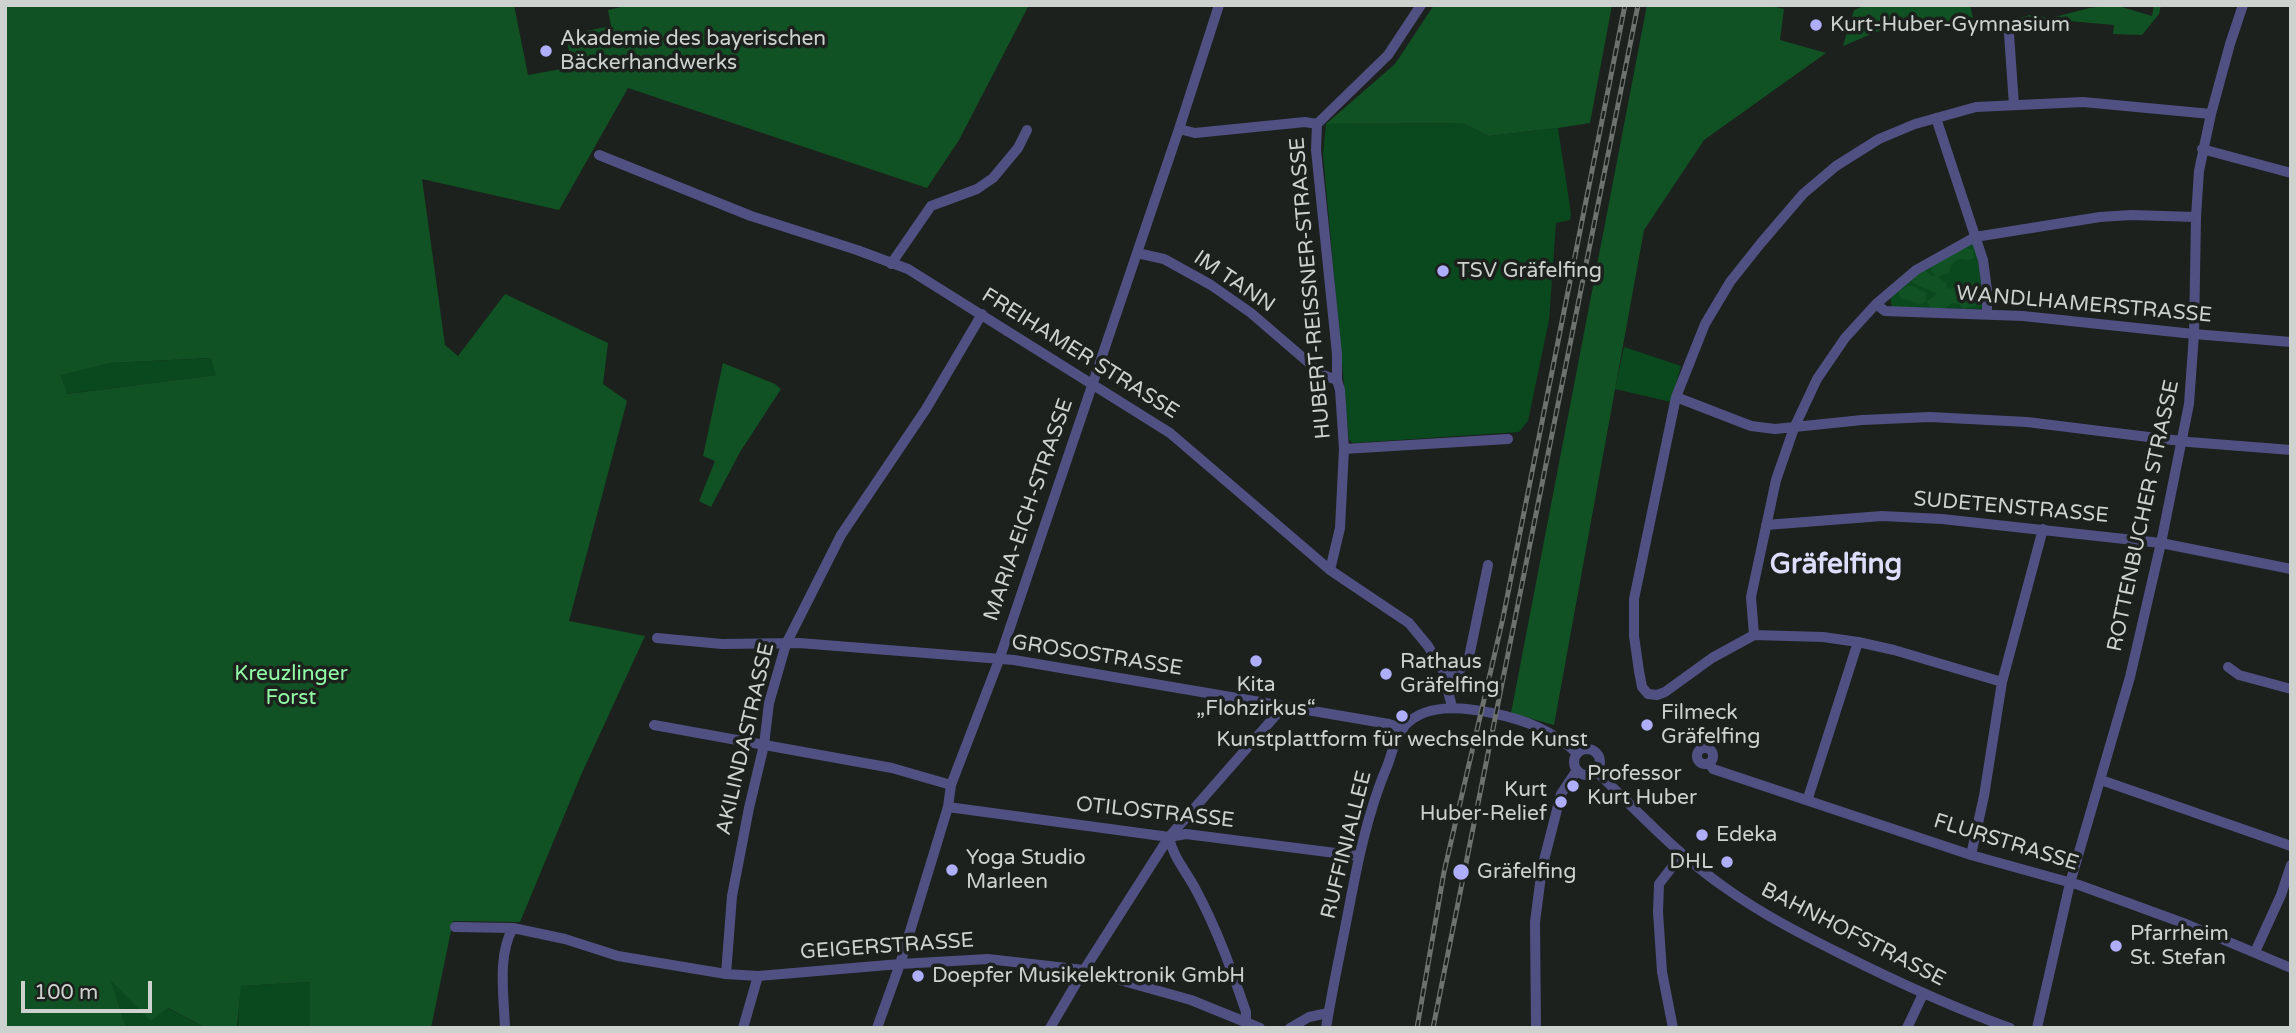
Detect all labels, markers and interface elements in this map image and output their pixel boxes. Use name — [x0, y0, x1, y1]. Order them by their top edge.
place label: Kurt-Huber-Gymnasium — [1830, 12, 2070, 38]
marker: Kurt-Huber-Gymnasium — [1808, 17, 1824, 33]
place label: Akademie des bayerischen Bäckerhandwerks — [560, 26, 826, 76]
marker: Akademie des bayerischen Bäckerhandwerks — [538, 43, 554, 59]
street label: HUBERT-REISSNER-STRASSE — [1285, 136, 1337, 440]
street label: IM TANN — [1189, 246, 1279, 318]
place label: TSV Gräfelfing — [1457, 258, 1602, 284]
marker: TSV Gräfelfing — [1435, 263, 1451, 279]
street label: WANDLHAMERSTRASSE — [1955, 281, 2213, 329]
street label: FREIHAMER STRASSE — [977, 283, 1183, 425]
street label: ROTTENBUCHER STRASSE — [2103, 378, 2185, 654]
street label: MARIA-EICH-STRASSE — [979, 395, 1079, 625]
street label: SUDETENSTRASSE — [1912, 487, 2110, 529]
district label: Gräfelfing — [1770, 549, 1902, 583]
street label: GROSOSTRASSE — [1010, 630, 1184, 682]
street label: AKILINDASTRASSE — [712, 640, 780, 838]
place label: Rathaus Gräfelfing — [1400, 649, 1499, 699]
marker: Kita „Flohzirkus“ — [1248, 653, 1264, 669]
park label: Kreuzlinger Forst — [234, 661, 348, 711]
marker: Rathaus Gräfelfing — [1378, 666, 1394, 682]
place label: Kita „Flohzirkus“ — [1196, 672, 1316, 722]
place label: Filmeck Gräfelfing — [1661, 700, 1760, 750]
marker: Kunstplattform für wechselnde Kunst — [1394, 708, 1410, 724]
marker: Filmeck Gräfelfing — [1639, 717, 1655, 733]
place label: Kunstplattform für wechselnde Kunst — [1216, 727, 1588, 753]
place label: Professor Kurt Huber — [1587, 761, 1697, 811]
street label: RUFFINIALLEE — [1316, 768, 1378, 922]
place label: Kurt Huber-Relief — [1420, 777, 1547, 827]
marker: Professor Kurt Huber — [1565, 778, 1581, 794]
street label: OTILOSTRASSE — [1075, 792, 1235, 834]
marker: Kurt Huber-Relief — [1553, 794, 1569, 810]
street label: FLURSTRASSE — [1931, 809, 2081, 877]
place label: Edeka — [1716, 822, 1777, 848]
marker: Edeka — [1694, 827, 1710, 843]
place label: Yoga Studio Marleen — [966, 845, 1086, 895]
place label: DHL — [1669, 849, 1713, 875]
marker: DHL — [1719, 854, 1735, 870]
place label: Gräfelfing — [1477, 859, 1576, 885]
marker: Yoga Studio Marleen — [944, 862, 960, 878]
marker: Gräfelfing — [1451, 862, 1471, 882]
street label: BAHNHOFSTRASSE — [1757, 878, 1949, 992]
place label: Pfarrheim St. Stefan — [2130, 921, 2229, 971]
street label: GEIGERSTRASSE — [799, 928, 975, 966]
marker: Pfarrheim St. Stefan — [2108, 938, 2124, 954]
place label: Doepfer Musikelektronik GmbH — [932, 963, 1245, 989]
scale bar — [24, 967, 156, 1011]
marker: Doepfer Musikelektronik GmbH — [910, 968, 926, 984]
text: 100 m — [34, 980, 98, 1005]

